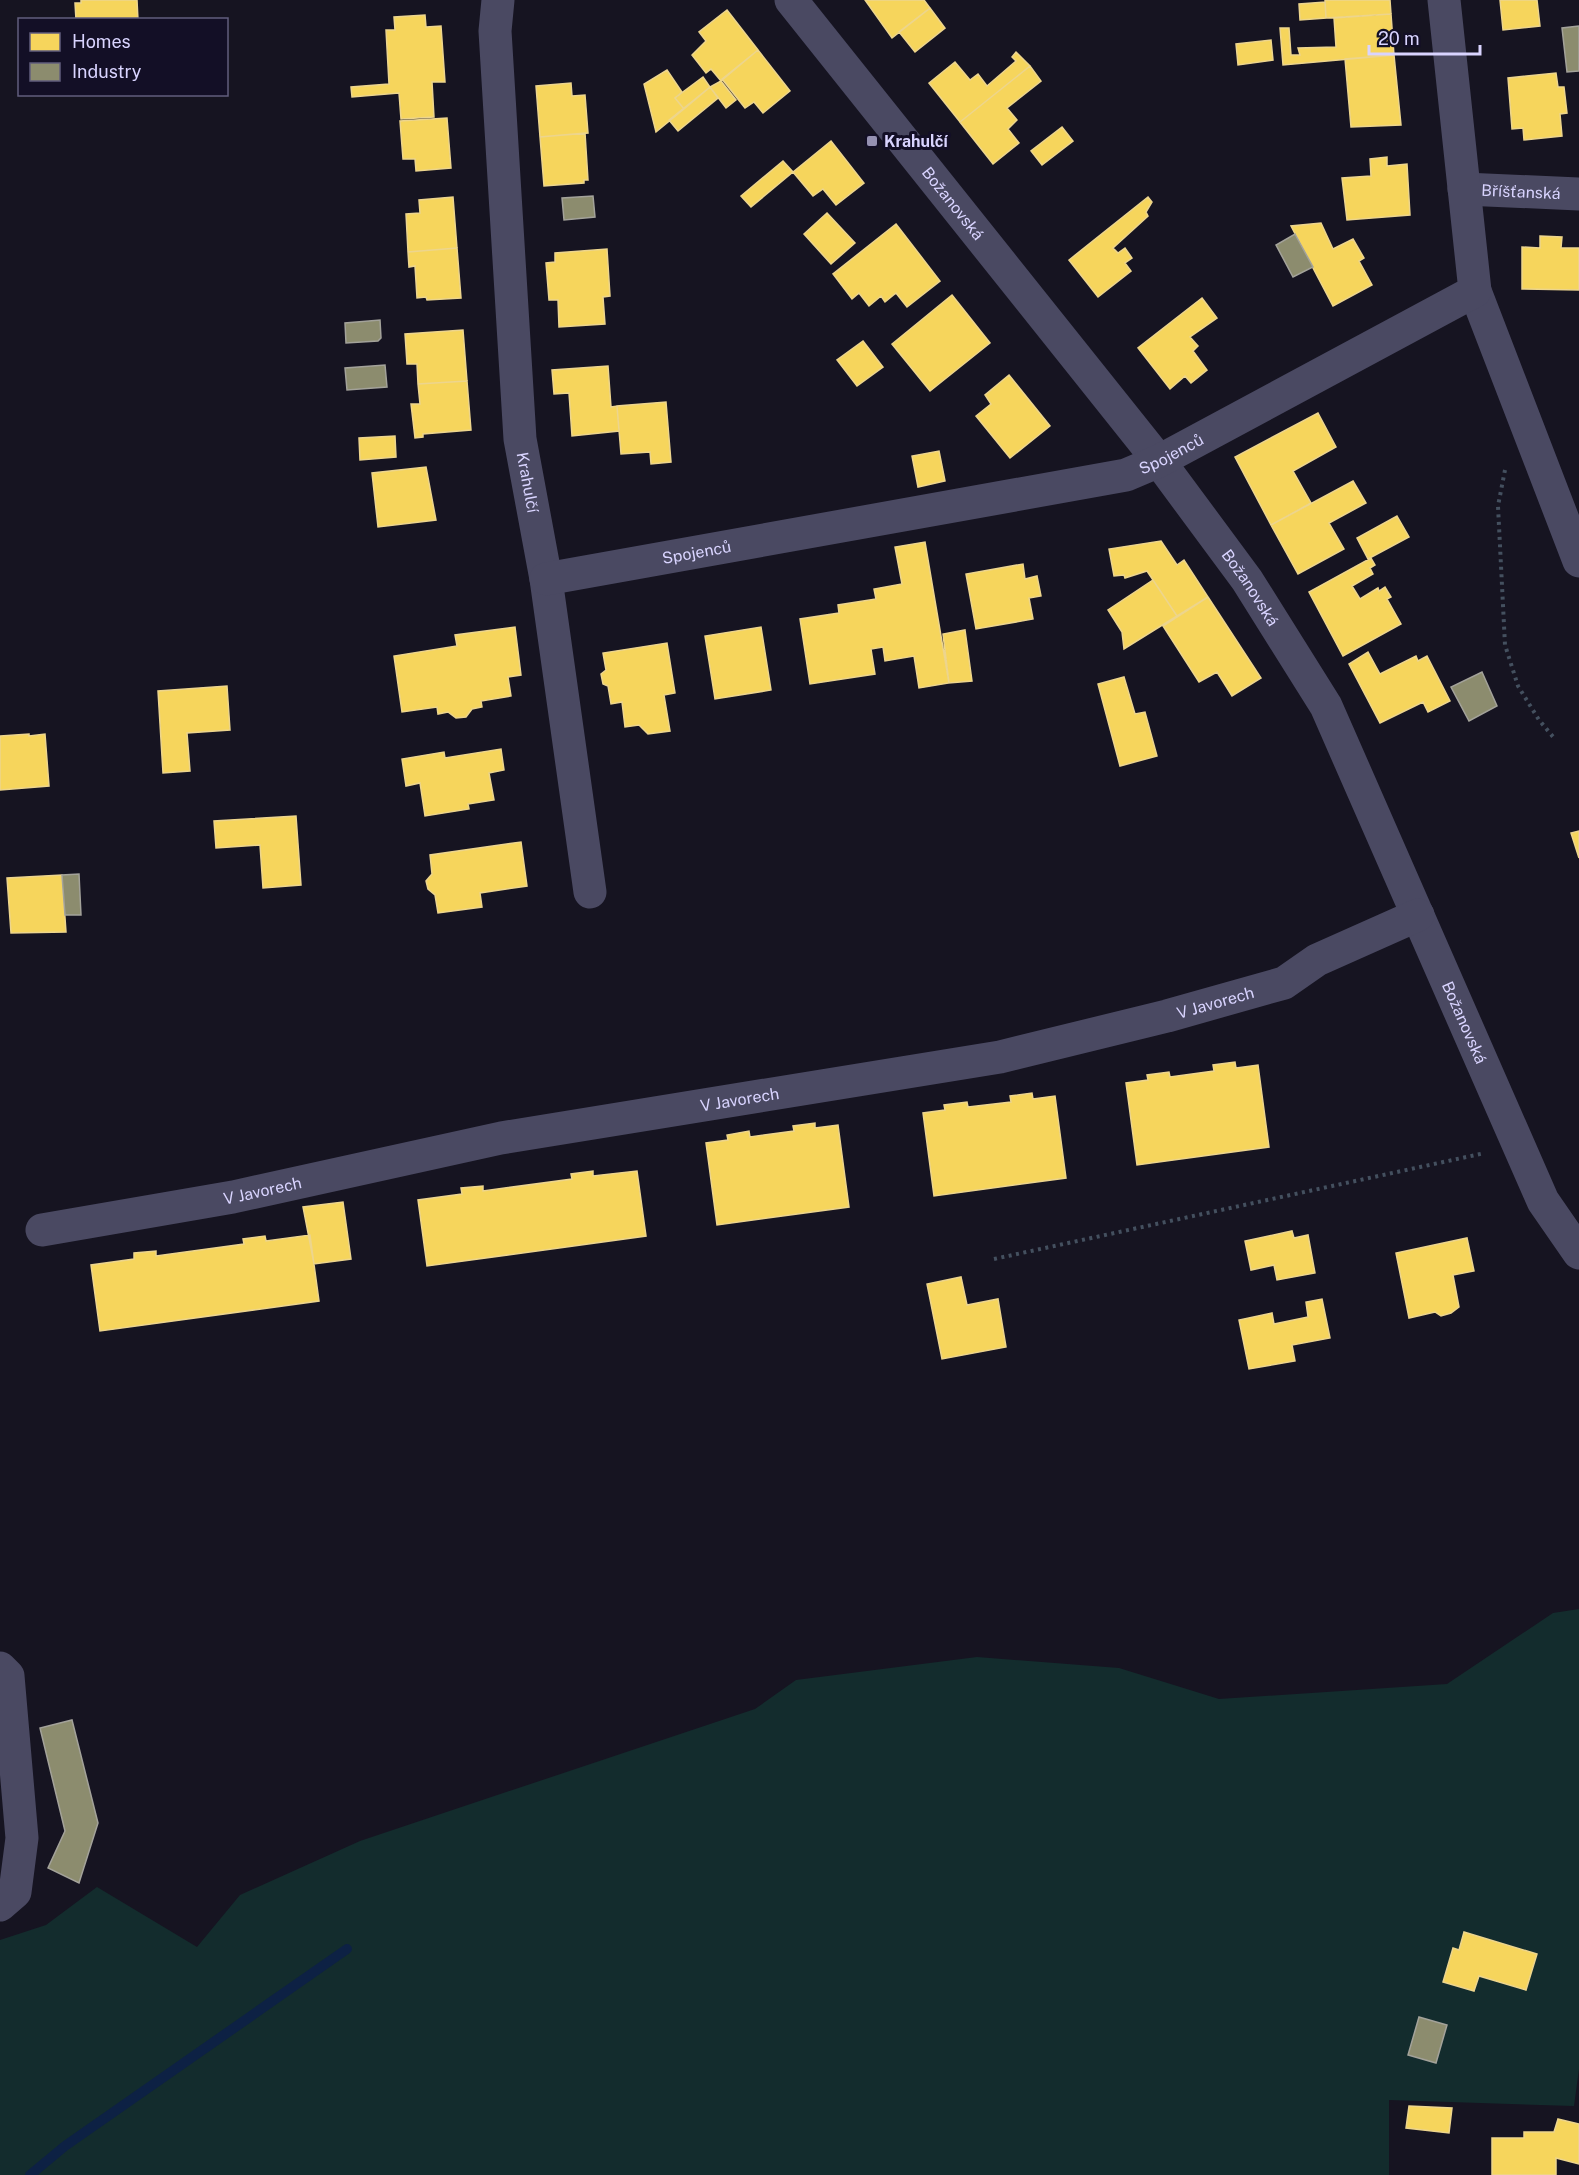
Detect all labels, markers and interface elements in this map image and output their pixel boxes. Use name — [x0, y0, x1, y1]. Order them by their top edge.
legend — [18, 18, 228, 96]
scale bar — [1369, 18, 1480, 56]
text: 20 m — [1378, 28, 1420, 49]
text: Homes — [72, 31, 131, 52]
text: Industry — [72, 61, 142, 82]
place label: Krahulčí — [884, 132, 949, 151]
marker: Krahulčí — [865, 134, 879, 148]
street label: Božanovská — [918, 163, 988, 244]
street label: Bříšťanská — [1481, 180, 1561, 203]
street label: Spojenců — [1136, 430, 1206, 478]
street label: Krahulčí — [513, 450, 543, 515]
street label: Spojenců — [661, 536, 733, 568]
street label: Božanovská — [1218, 545, 1283, 629]
street label: Božanovská — [1438, 978, 1491, 1067]
street label: V Javorech — [1175, 982, 1256, 1022]
street label: V Javorech — [699, 1084, 780, 1115]
street label: V Javorech — [222, 1173, 303, 1208]

